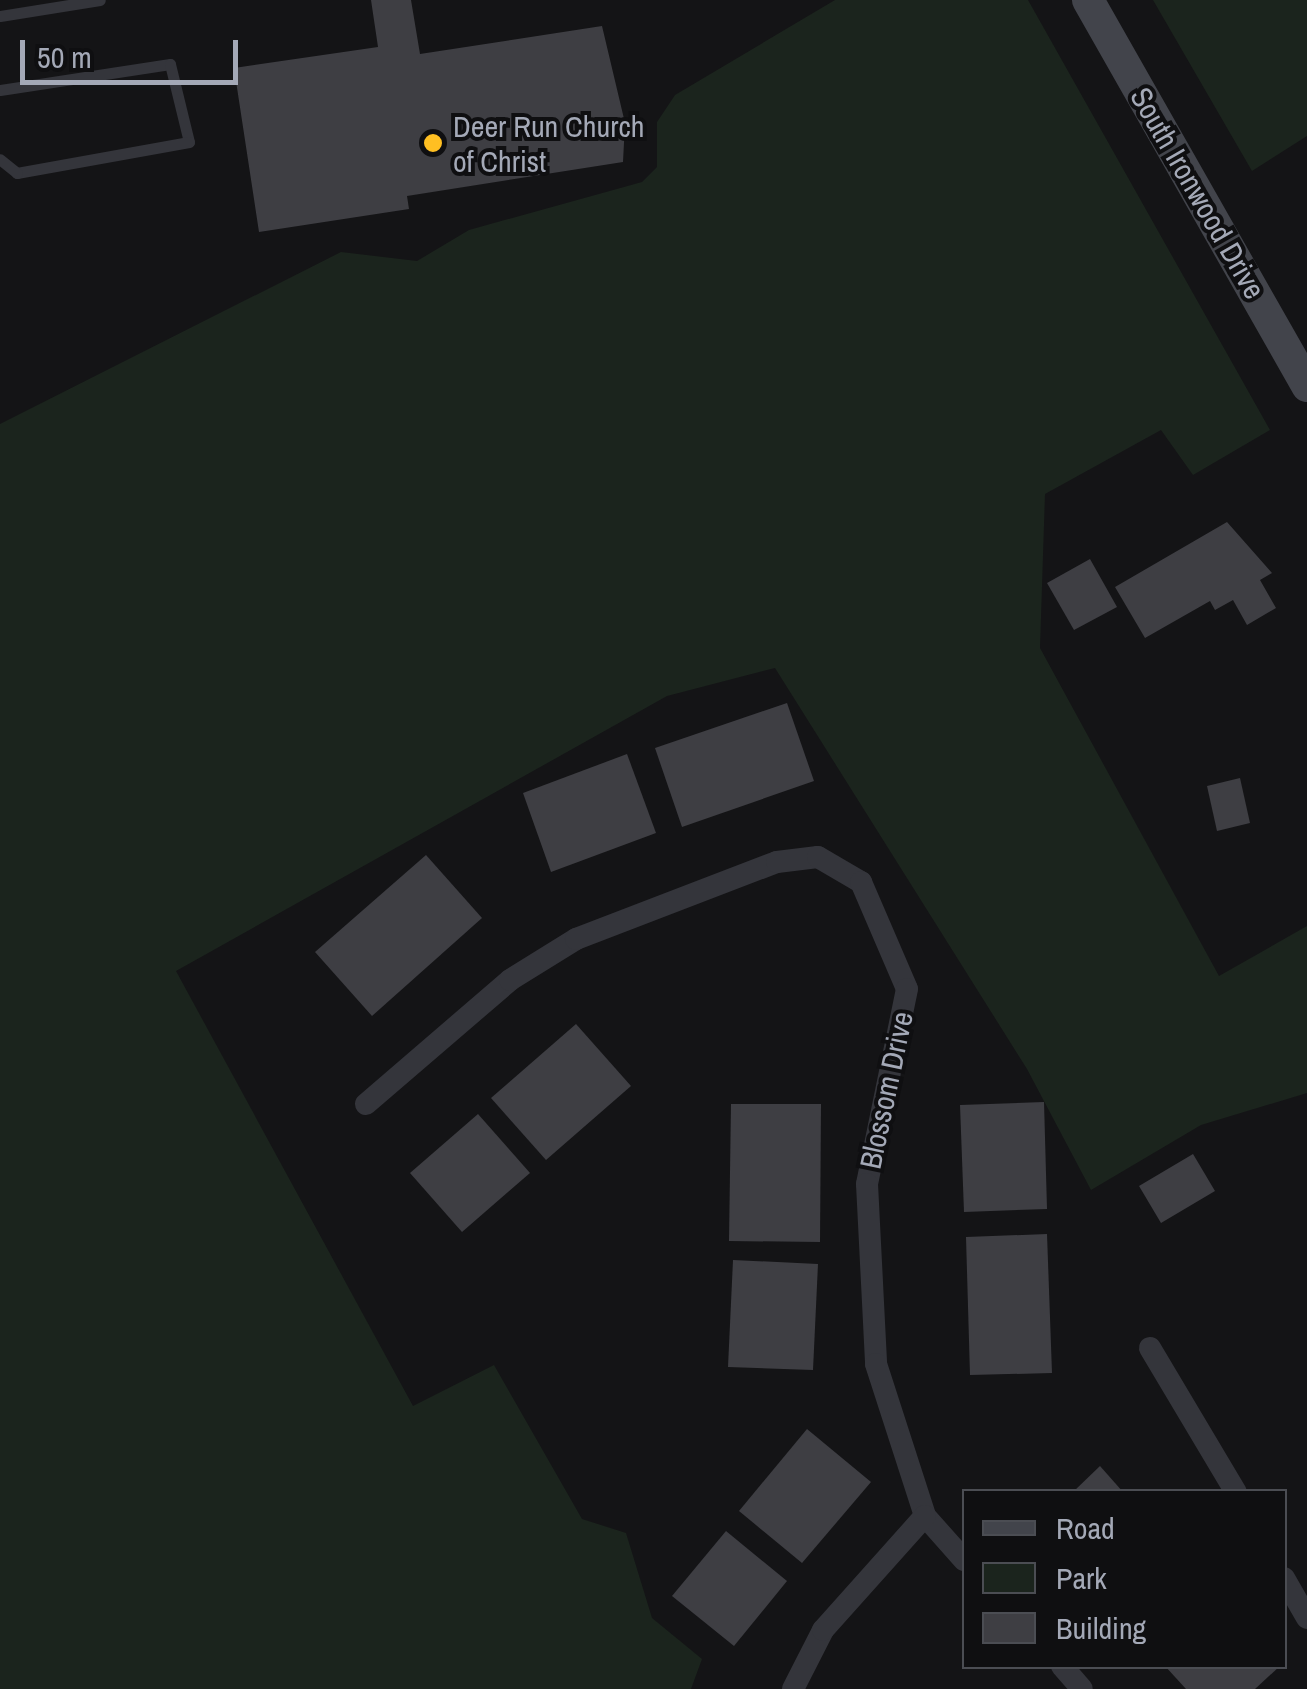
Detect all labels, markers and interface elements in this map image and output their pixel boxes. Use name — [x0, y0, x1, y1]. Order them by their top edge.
scale bar — [25, 20, 242, 82]
text: 50 m — [37, 37, 92, 77]
street label: South Ironwood Drive — [1123, 81, 1273, 305]
place label: Deer Run Church of Christ — [453, 108, 644, 178]
marker: Deer Run Church of Christ — [422, 132, 444, 154]
street label: Blossom Drive — [852, 1008, 920, 1172]
legend — [962, 1489, 1287, 1669]
text: Road — [1056, 1508, 1115, 1548]
text: Park — [1056, 1558, 1107, 1598]
text: Building — [1056, 1608, 1146, 1648]

